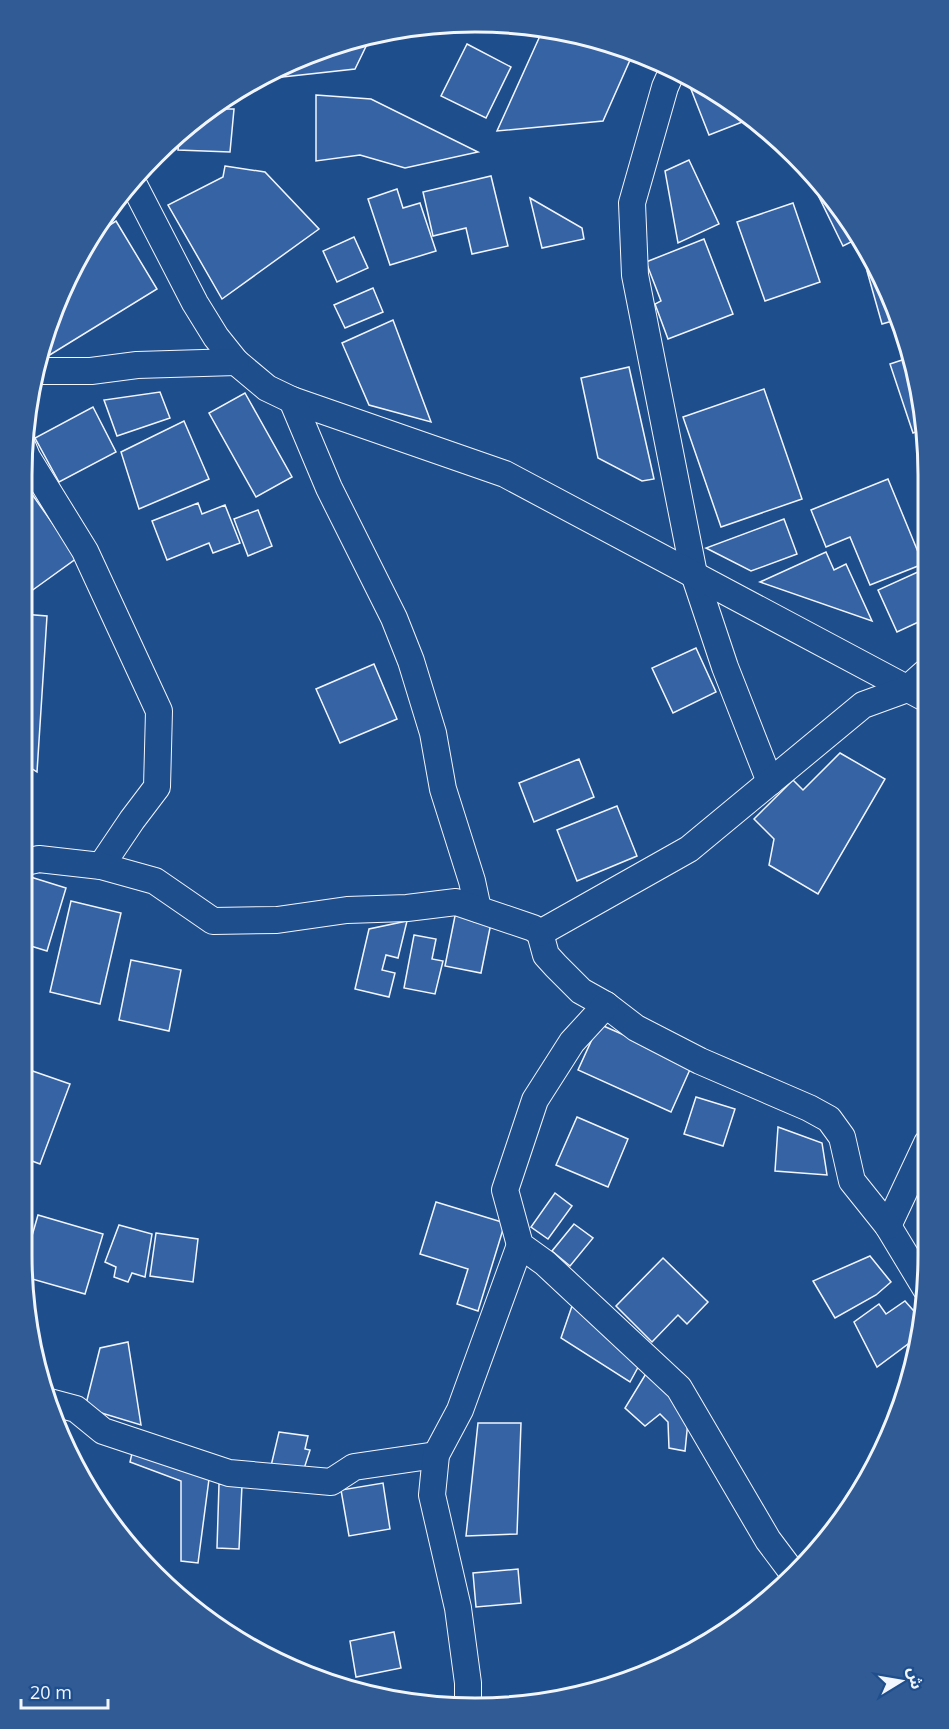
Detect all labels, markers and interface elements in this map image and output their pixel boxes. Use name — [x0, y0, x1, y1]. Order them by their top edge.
north arrow — [871, 1651, 931, 1711]
text: ش — [903, 1665, 929, 1691]
scale bar — [21, 1672, 108, 1710]
text: 20 m — [30, 1680, 72, 1704]

